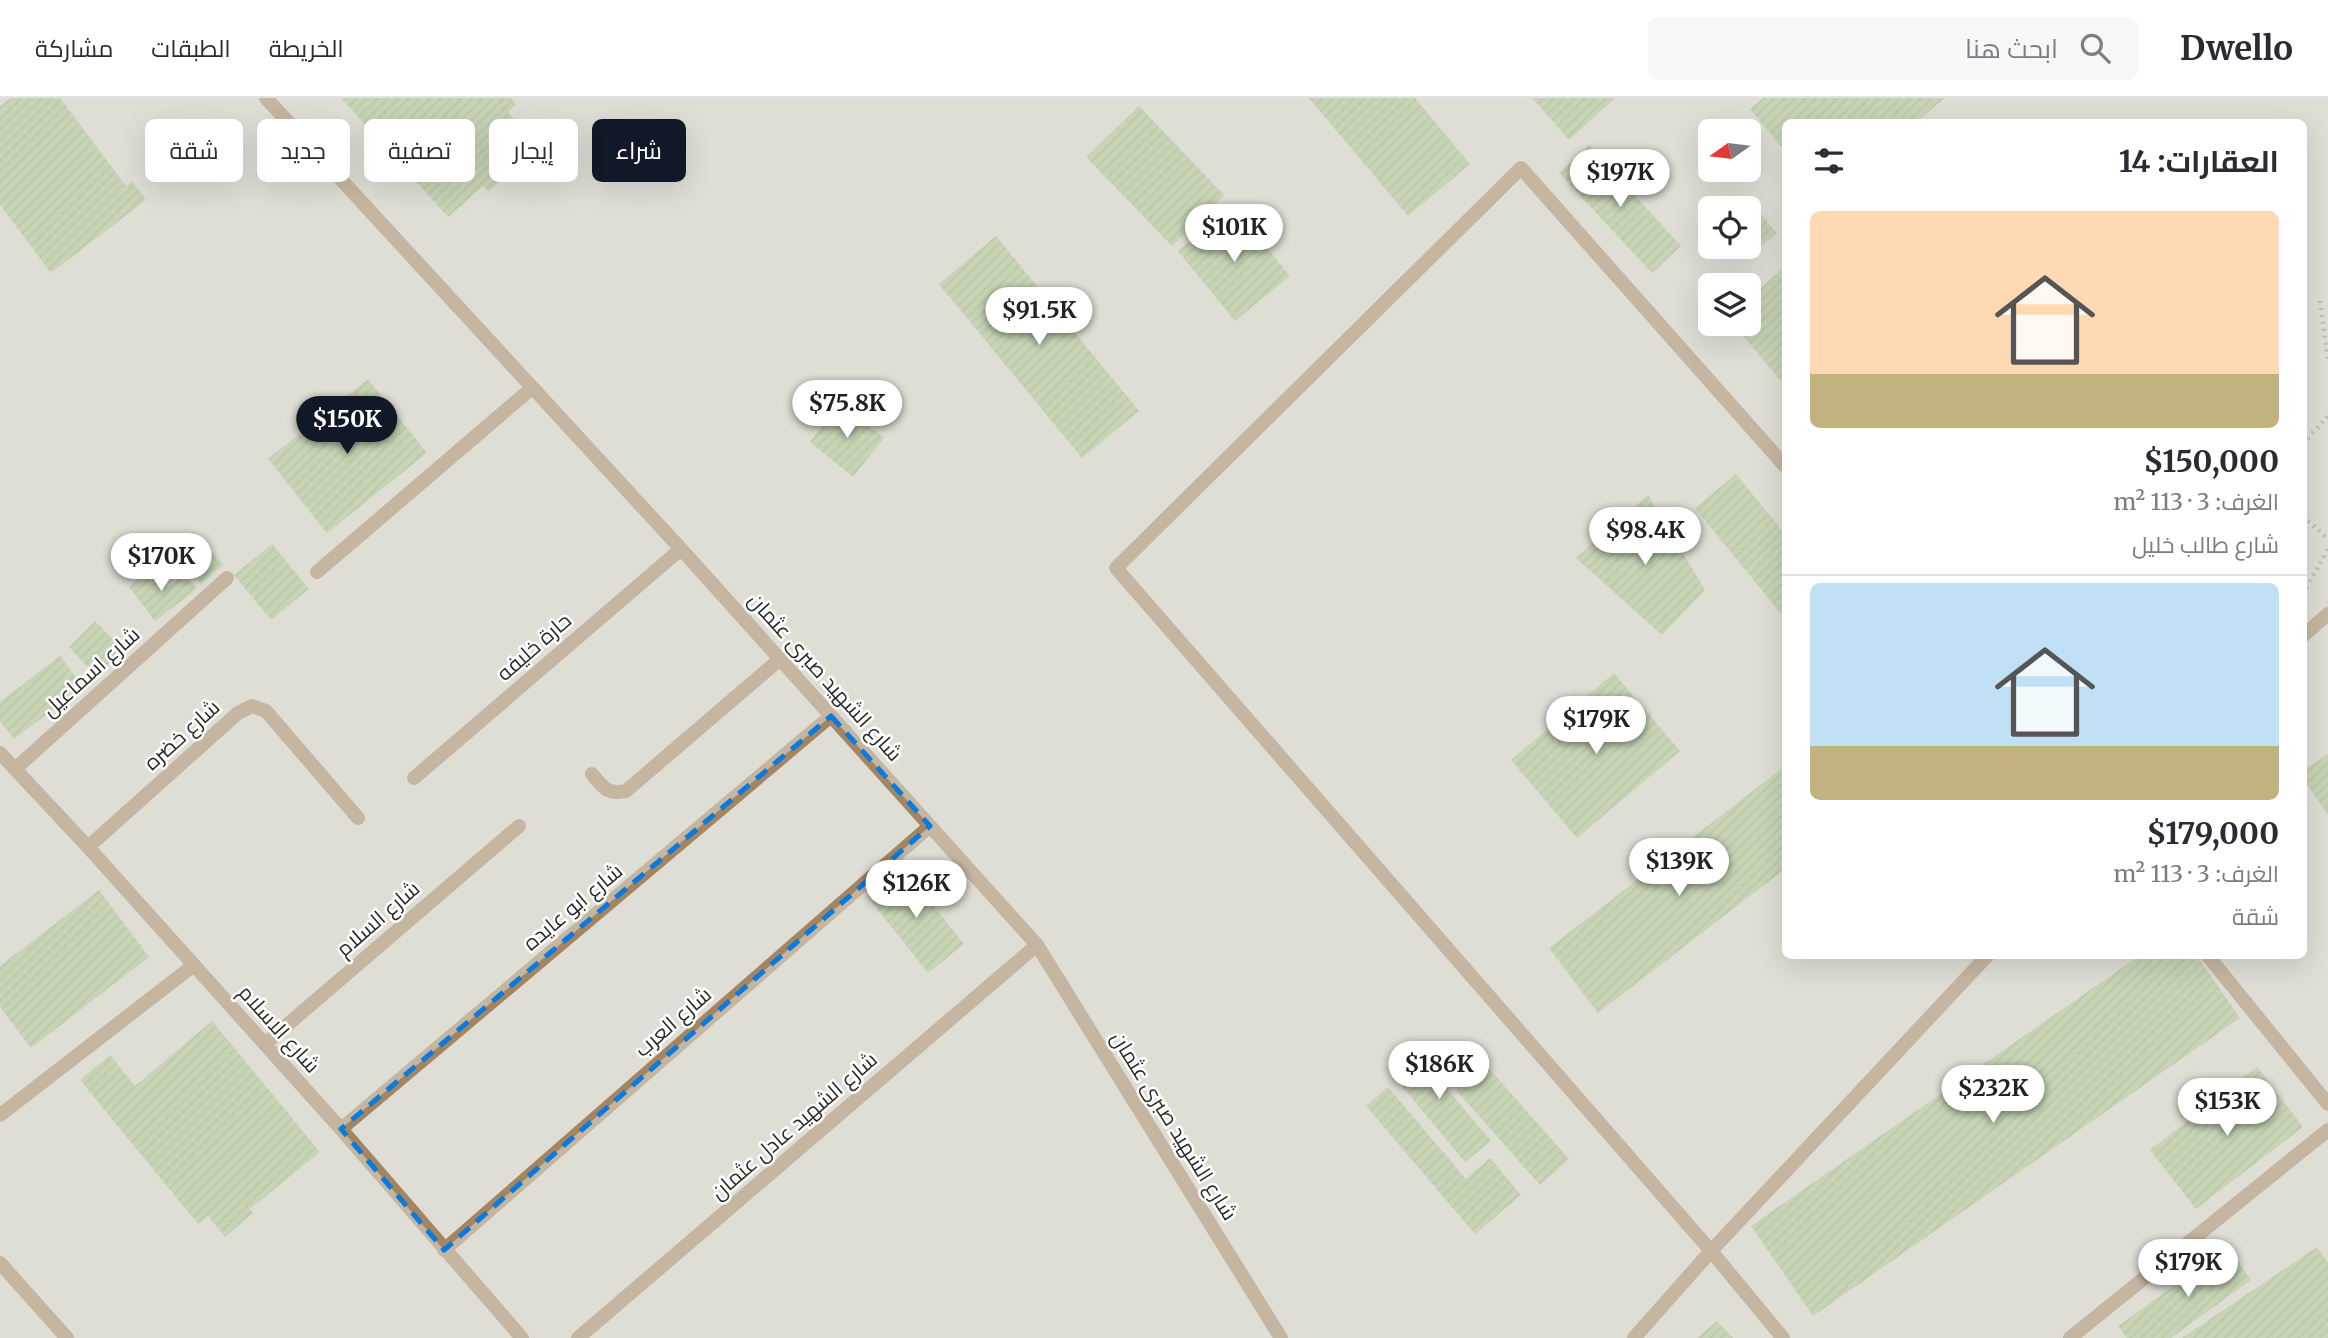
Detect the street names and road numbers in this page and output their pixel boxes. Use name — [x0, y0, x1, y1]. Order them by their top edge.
street label: شارع الشهيد صبرى عثمان — [742, 587, 908, 767]
street label: حارة خليفه — [491, 607, 577, 686]
street label: شارع اسماعيل — [36, 621, 146, 723]
street label: شارع خضره — [138, 693, 226, 777]
street label: شارع ابو عايده — [517, 857, 629, 957]
street label: شارع السلام — [330, 875, 426, 963]
street label: شارع الاسلام — [232, 979, 326, 1079]
street label: شارع العرب — [629, 981, 717, 1063]
street label: شارع الشهيد صبرى عثمان — [1104, 1026, 1244, 1226]
street label: شارع الشهيد عادل عثمان — [705, 1046, 883, 1206]

